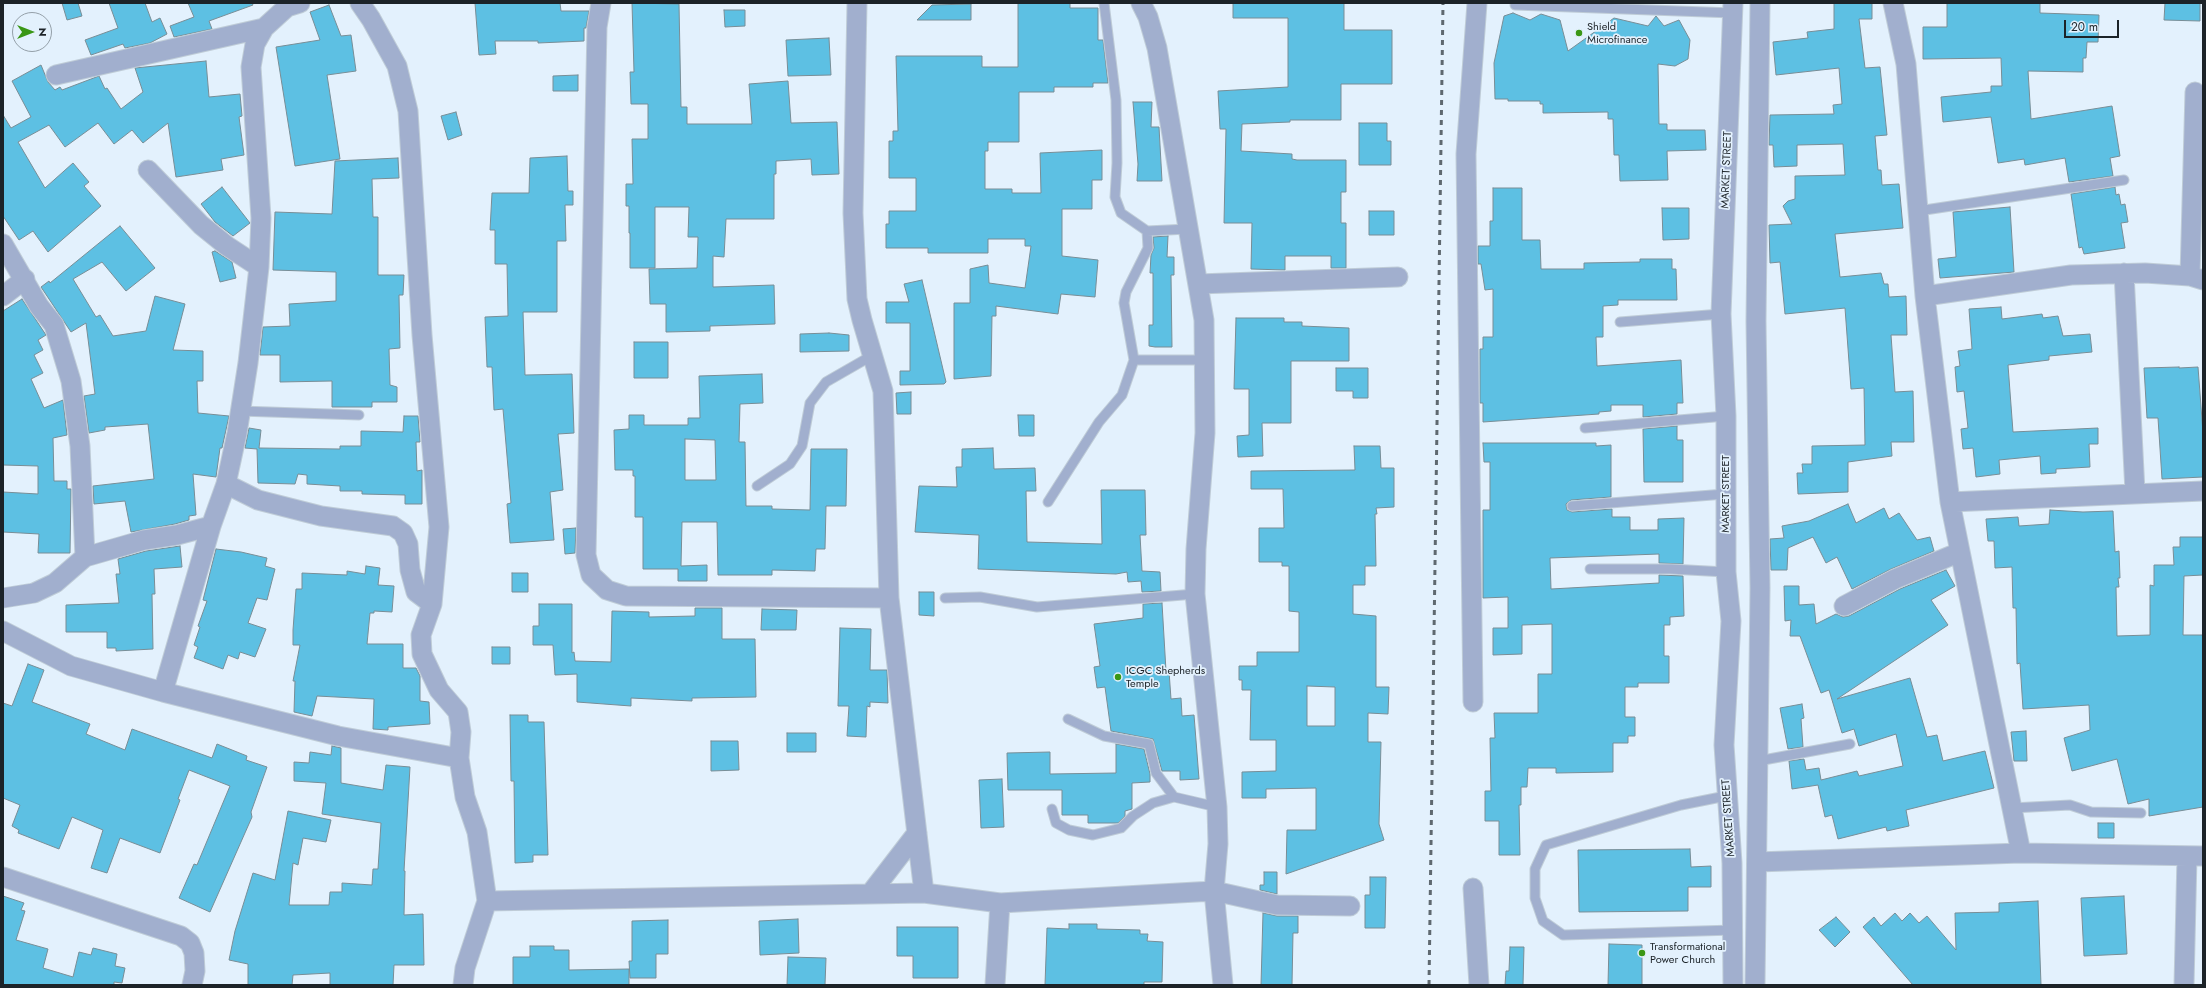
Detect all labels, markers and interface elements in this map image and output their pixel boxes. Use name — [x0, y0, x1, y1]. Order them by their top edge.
north arrow — [12, 12, 52, 52]
scale bar — [2066, 12, 2121, 38]
text: 20 m — [2071, 18, 2098, 36]
place label: Shield Microfinance — [1587, 20, 1647, 46]
text: N — [35, 28, 51, 36]
marker: Shield Microfinance — [1574, 28, 1584, 38]
street label: MARKET STREET — [1719, 131, 1735, 209]
street label: MARKET STREET — [1719, 455, 1733, 533]
place label: ICGC Shepherds Temple — [1126, 664, 1205, 690]
marker: ICGC Shepherds Temple — [1113, 672, 1123, 682]
street label: MARKET STREET — [1720, 779, 1738, 857]
place label: Transformational Power Church — [1650, 940, 1725, 966]
marker: Transformational Power Church — [1637, 948, 1647, 958]

